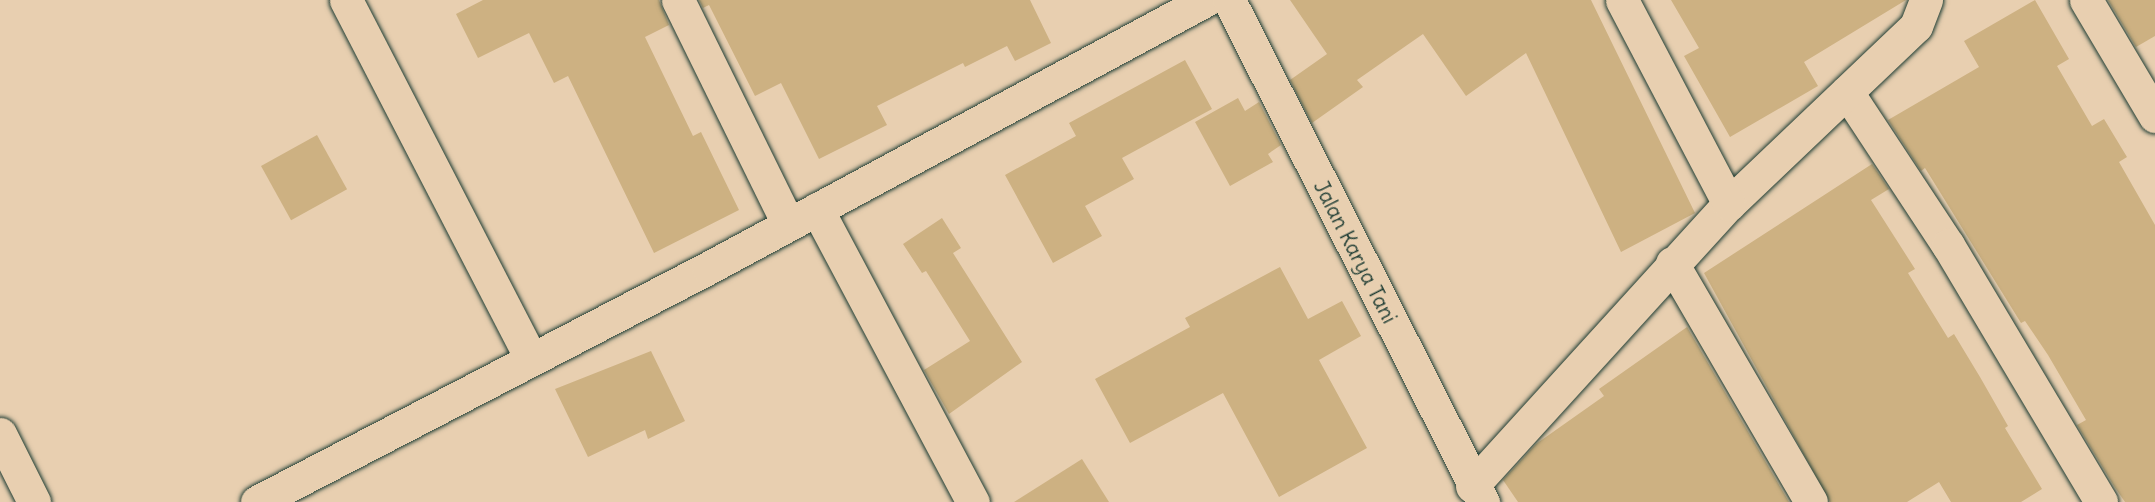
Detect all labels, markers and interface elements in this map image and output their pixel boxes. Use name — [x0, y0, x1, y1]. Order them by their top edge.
street label: Jalan Karya Tani — [1308, 176, 1402, 328]

